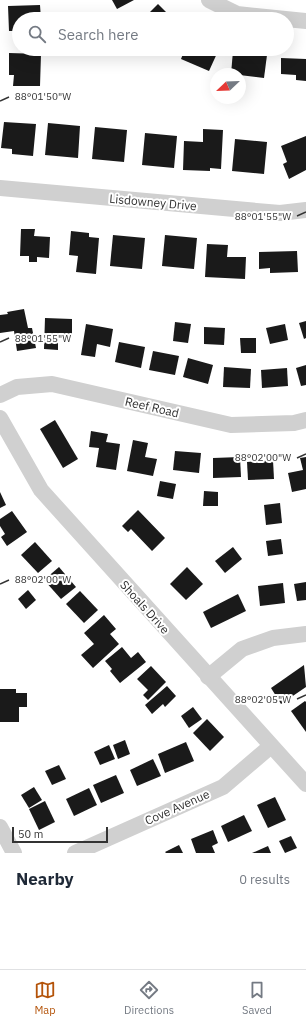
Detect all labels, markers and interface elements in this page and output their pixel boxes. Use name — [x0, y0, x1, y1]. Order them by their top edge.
search box — [12, 12, 294, 56]
icon: search — [26, 23, 48, 45]
text: Search here — [58, 25, 138, 44]
north arrow — [210, 68, 246, 104]
text: 88°01'50"W — [15, 90, 71, 103]
street label: Lisdowney Drive — [109, 191, 198, 213]
text: 88°01'55"W — [235, 210, 291, 223]
text: 88°01'55"W — [15, 332, 71, 345]
street label: Reef Road — [124, 394, 180, 420]
text: 88°02'00"W — [235, 451, 291, 464]
text: 88°02'00"W — [15, 573, 71, 586]
street label: Shoals Drive — [117, 577, 173, 637]
text: 88°02'05"W — [235, 693, 291, 706]
street label: Cove Avenue — [142, 786, 212, 828]
scale bar — [12, 825, 108, 844]
text: 50 m — [18, 827, 43, 841]
text: Nearby — [16, 868, 74, 890]
text: 0 results — [239, 871, 290, 888]
tab: Map — [34, 979, 56, 1017]
tab: Directions — [124, 979, 174, 1017]
tab: Saved — [242, 979, 272, 1017]

